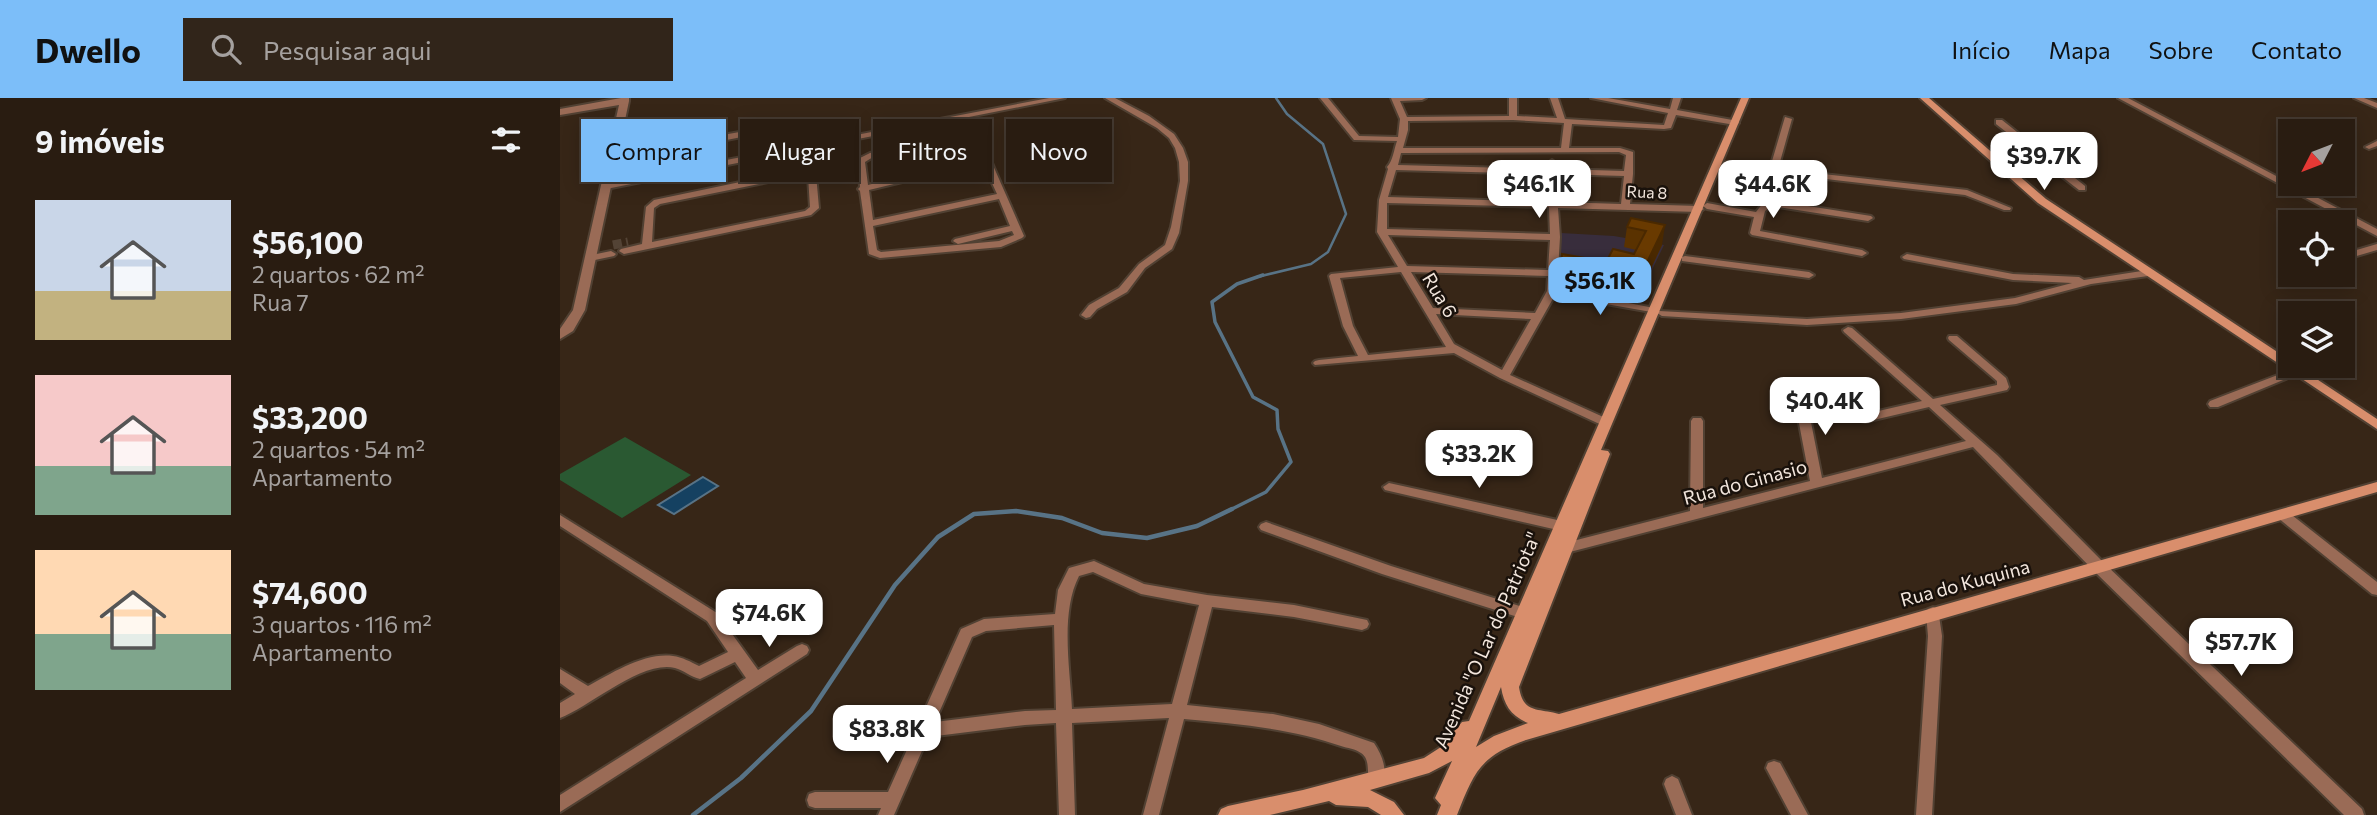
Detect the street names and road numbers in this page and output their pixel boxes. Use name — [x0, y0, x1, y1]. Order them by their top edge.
street label: Rua 8 — [1626, 181, 1668, 202]
street label: Rua 6 — [1418, 268, 1463, 321]
street label: Rua do Ginasio — [1680, 454, 1809, 509]
street label: Avenida "O Lar do Patriota" — [1428, 528, 1545, 752]
street label: Rua do Kuquina — [1898, 554, 2032, 611]

